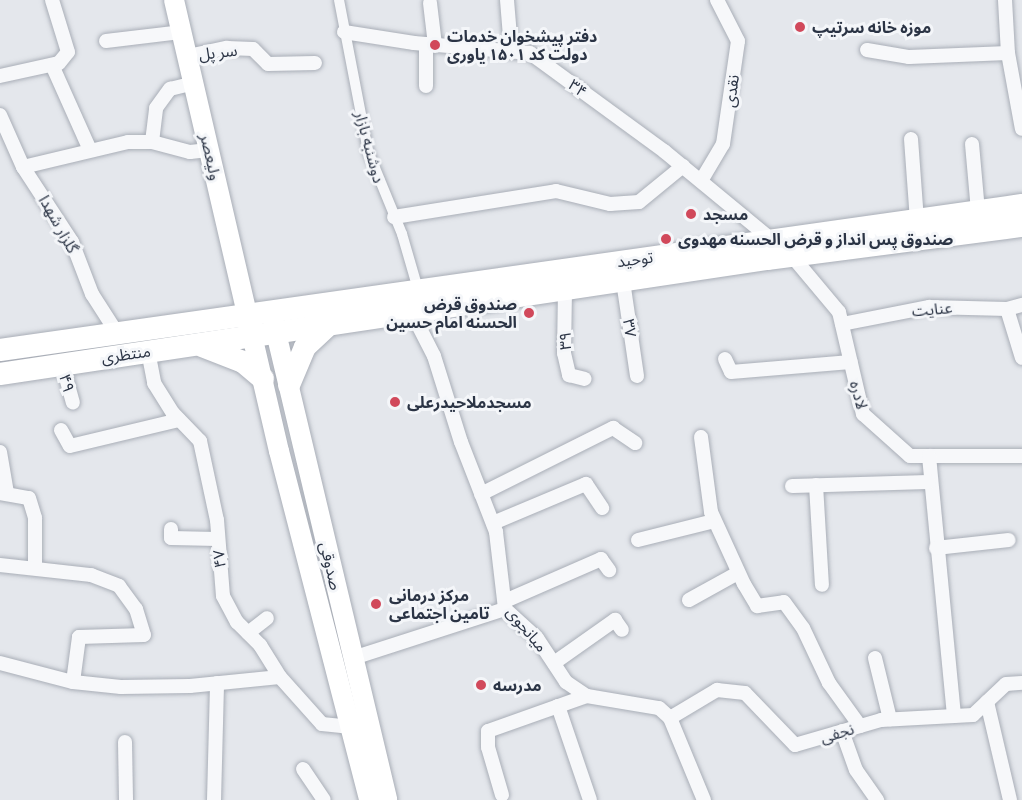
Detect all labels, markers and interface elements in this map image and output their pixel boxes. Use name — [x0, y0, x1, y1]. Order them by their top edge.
place label: موزه خانه سرتیپ — [812, 17, 931, 37]
marker: موزه خانه سرتیپ — [793, 20, 807, 34]
place label: دفتر پیشخوان خدمات دولت کد ۱۵۰۱ یاوری — [447, 26, 597, 64]
marker: دفتر پیشخوان خدمات دولت کد ۱۵۰۱ یاوری — [428, 38, 442, 52]
street label: سر پل — [198, 40, 238, 64]
street label: نقدی — [719, 73, 743, 109]
street label: ۳۴ — [565, 75, 591, 101]
street label: دوشنبه بازار — [351, 109, 389, 185]
street label: ولیعصر — [196, 132, 226, 182]
street label: گلزار شهدا — [35, 192, 83, 256]
place label: مسجد — [703, 204, 748, 224]
marker: مسجد — [684, 207, 698, 221]
place label: صندوق پس انداز و قرض الحسنه مهدوی — [678, 229, 953, 249]
marker: صندوق پس انداز و قرض الحسنه مهدوی — [659, 232, 673, 246]
street label: توحید — [616, 247, 654, 271]
place label: صندوق قرض الحسنه امام حسین — [386, 294, 517, 332]
street label: عنایت — [911, 298, 953, 320]
marker: صندوق قرض الحسنه امام حسین — [522, 306, 536, 320]
street label: ۳۷ — [619, 318, 641, 338]
street label: ۳۹ — [555, 332, 575, 350]
street label: منتظری — [100, 341, 152, 367]
street label: ۴۹ — [55, 372, 79, 394]
street label: لادره — [846, 379, 872, 411]
place label: مسجدملاحیدرعلی — [407, 392, 532, 412]
marker: مسجدملاحیدرعلی — [388, 395, 402, 409]
street label: صدوقی — [316, 540, 346, 592]
street label: ۴۷ — [208, 549, 230, 569]
place label: مرکز درمانی تامین اجتماعی — [389, 585, 490, 623]
marker: مرکز درمانی تامین اجتماعی — [367, 595, 385, 613]
street label: میانجوی — [503, 602, 551, 656]
place label: مدرسه — [493, 675, 542, 695]
marker: مدرسه — [474, 678, 488, 692]
street label: نجفی — [818, 719, 856, 747]

